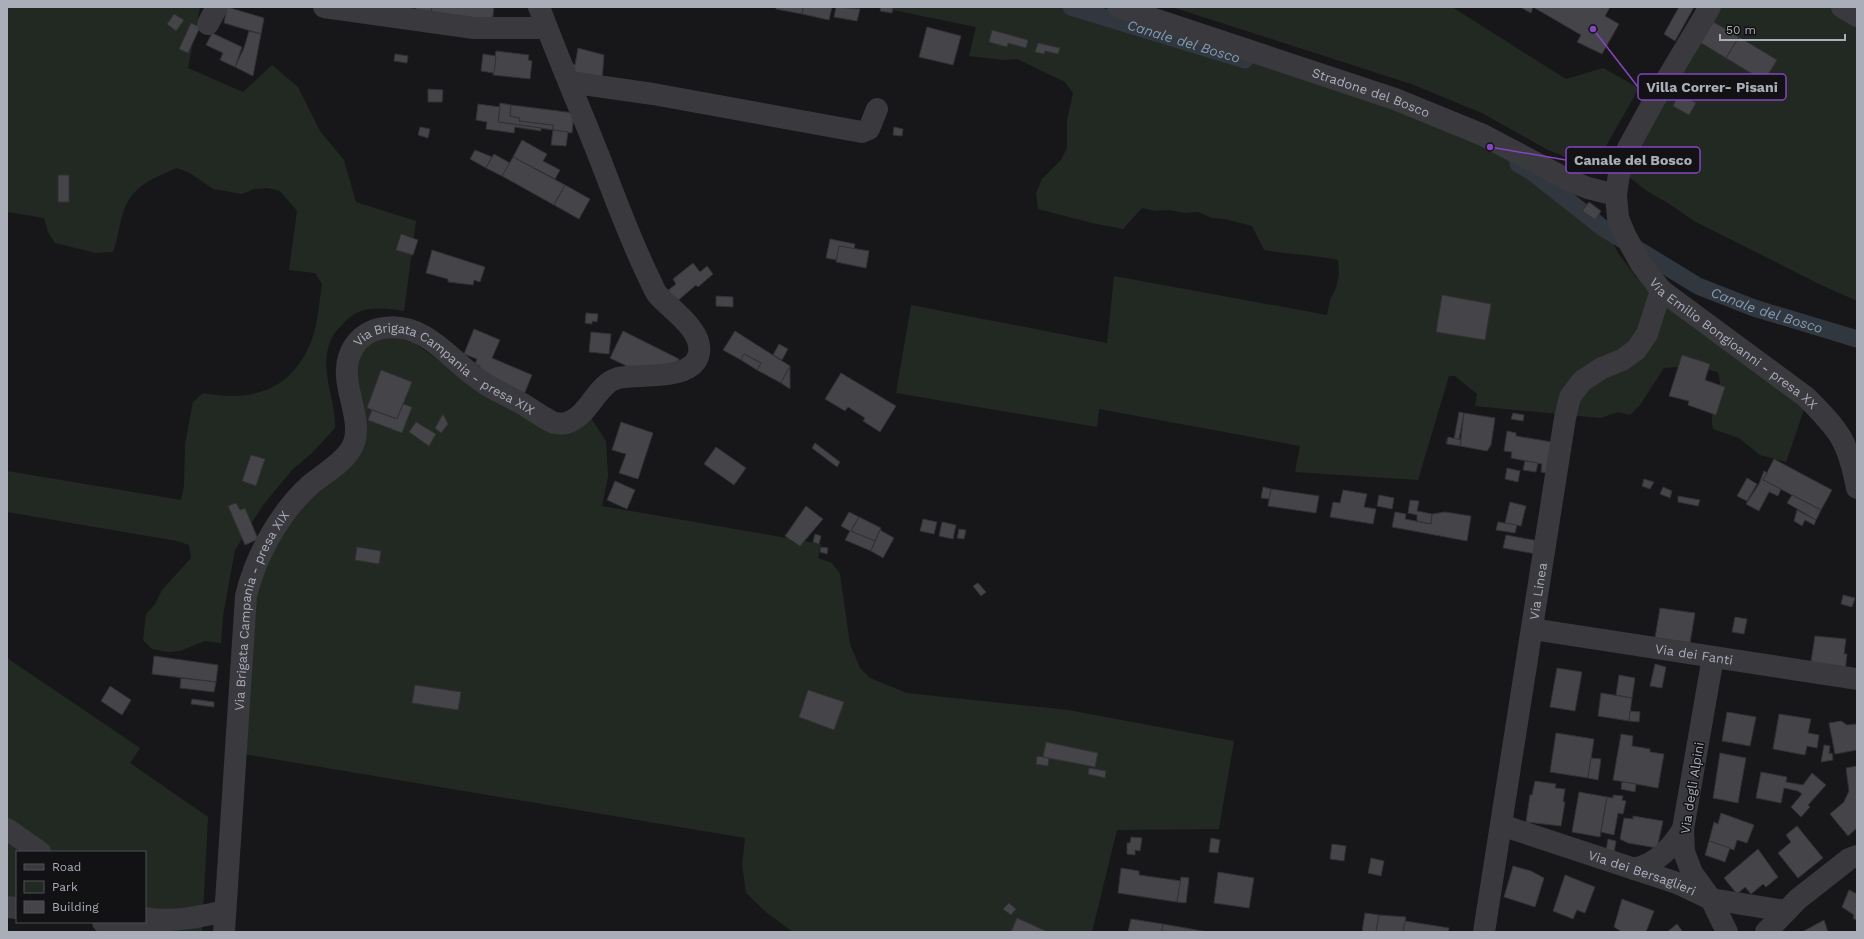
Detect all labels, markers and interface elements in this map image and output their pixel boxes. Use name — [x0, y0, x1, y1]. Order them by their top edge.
scale bar — [1720, 16, 1845, 42]
water label: Canale del Bosco — [1126, 17, 1242, 66]
text: 50 m — [1726, 23, 1756, 37]
street label: Stradone del Bosco — [1310, 64, 1432, 120]
callout: Villa Correr- Pisani — [1638, 74, 1786, 100]
text: Villa Correr- Pisani — [1646, 79, 1778, 95]
callout: Canale del Bosco — [1566, 147, 1700, 173]
text: Canale del Bosco — [1574, 152, 1692, 168]
street label: Via Emilio Bongioanni - presa XX — [1647, 275, 1821, 412]
water label: Canale del Bosco — [1709, 284, 1825, 336]
street label: Via Brigata Campania - presa XIX — [350, 320, 538, 417]
street label: Via Brigata Campania - presa XIX — [231, 507, 292, 711]
street label: Via Linea — [1526, 561, 1550, 621]
street label: Via dei Fanti — [1654, 641, 1734, 667]
street label: Via degli Alpini — [1677, 741, 1707, 835]
street label: Via dei Bersaglieri — [1587, 847, 1698, 898]
legend — [16, 851, 146, 923]
text: Road — [52, 860, 81, 874]
text: Park — [52, 880, 78, 894]
text: Building — [52, 900, 99, 914]

